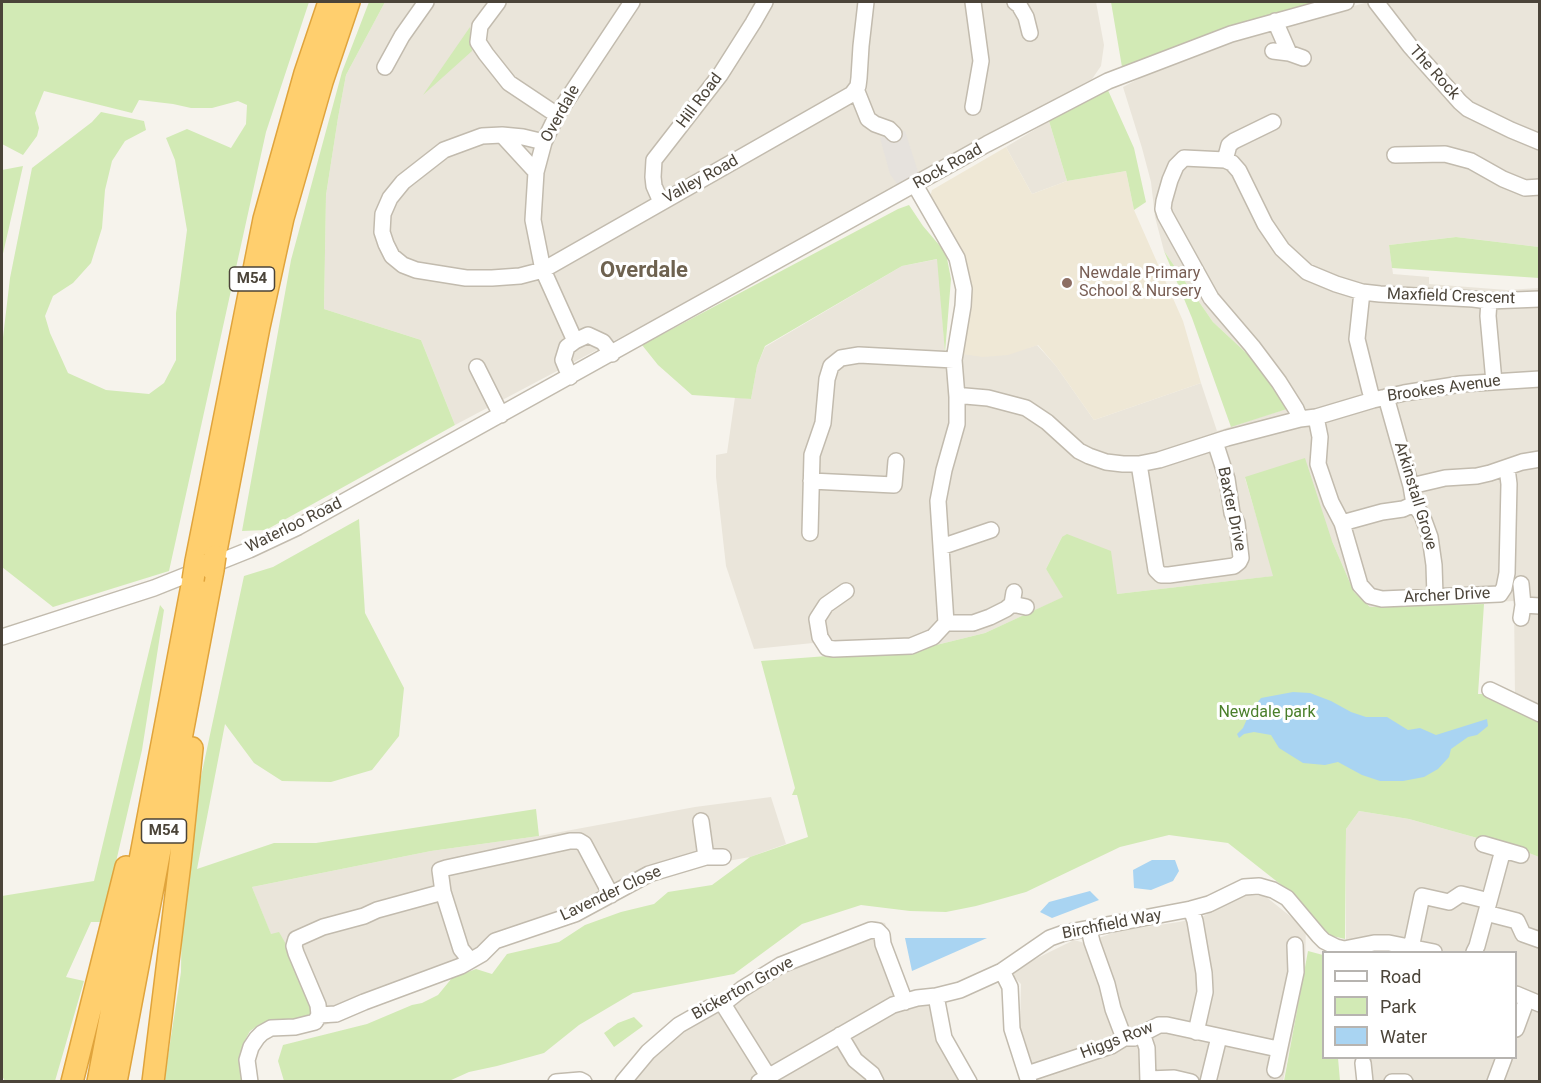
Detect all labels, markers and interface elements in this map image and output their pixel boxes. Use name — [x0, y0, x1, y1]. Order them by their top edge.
street label: The Rock — [1405, 42, 1463, 104]
street label: Hill Road — [673, 70, 727, 132]
street label: Overdale — [537, 82, 585, 146]
street label: Rock Road — [910, 140, 986, 194]
street label: Valley Road — [660, 151, 742, 209]
district label: Overdale — [600, 258, 688, 284]
place label: Newdale Primary School & Nursery — [1079, 264, 1201, 302]
road number: M54 — [230, 267, 274, 291]
marker: Newdale Primary School & Nursery — [1060, 276, 1074, 290]
street label: Maxfield Crescent — [1387, 285, 1515, 309]
street label: Brookes Avenue — [1386, 372, 1502, 406]
street label: Arkinstall Grove — [1389, 440, 1441, 552]
street label: Baxter Drive — [1213, 465, 1249, 553]
street label: Waterloo Road — [243, 494, 345, 558]
street label: Archer Drive — [1403, 584, 1491, 608]
park label: Newdale park — [1218, 703, 1316, 723]
road number: M54 — [142, 819, 186, 843]
street label: Lavender Close — [557, 862, 665, 926]
street label: Birchfield Way — [1061, 906, 1163, 944]
legend — [1322, 951, 1517, 1059]
street label: Bickerton Grove — [689, 953, 797, 1025]
text: Road — [1380, 966, 1421, 987]
text: Park — [1380, 996, 1416, 1017]
street label: Higgs Row — [1078, 1018, 1156, 1064]
text: Water — [1380, 1026, 1427, 1047]

